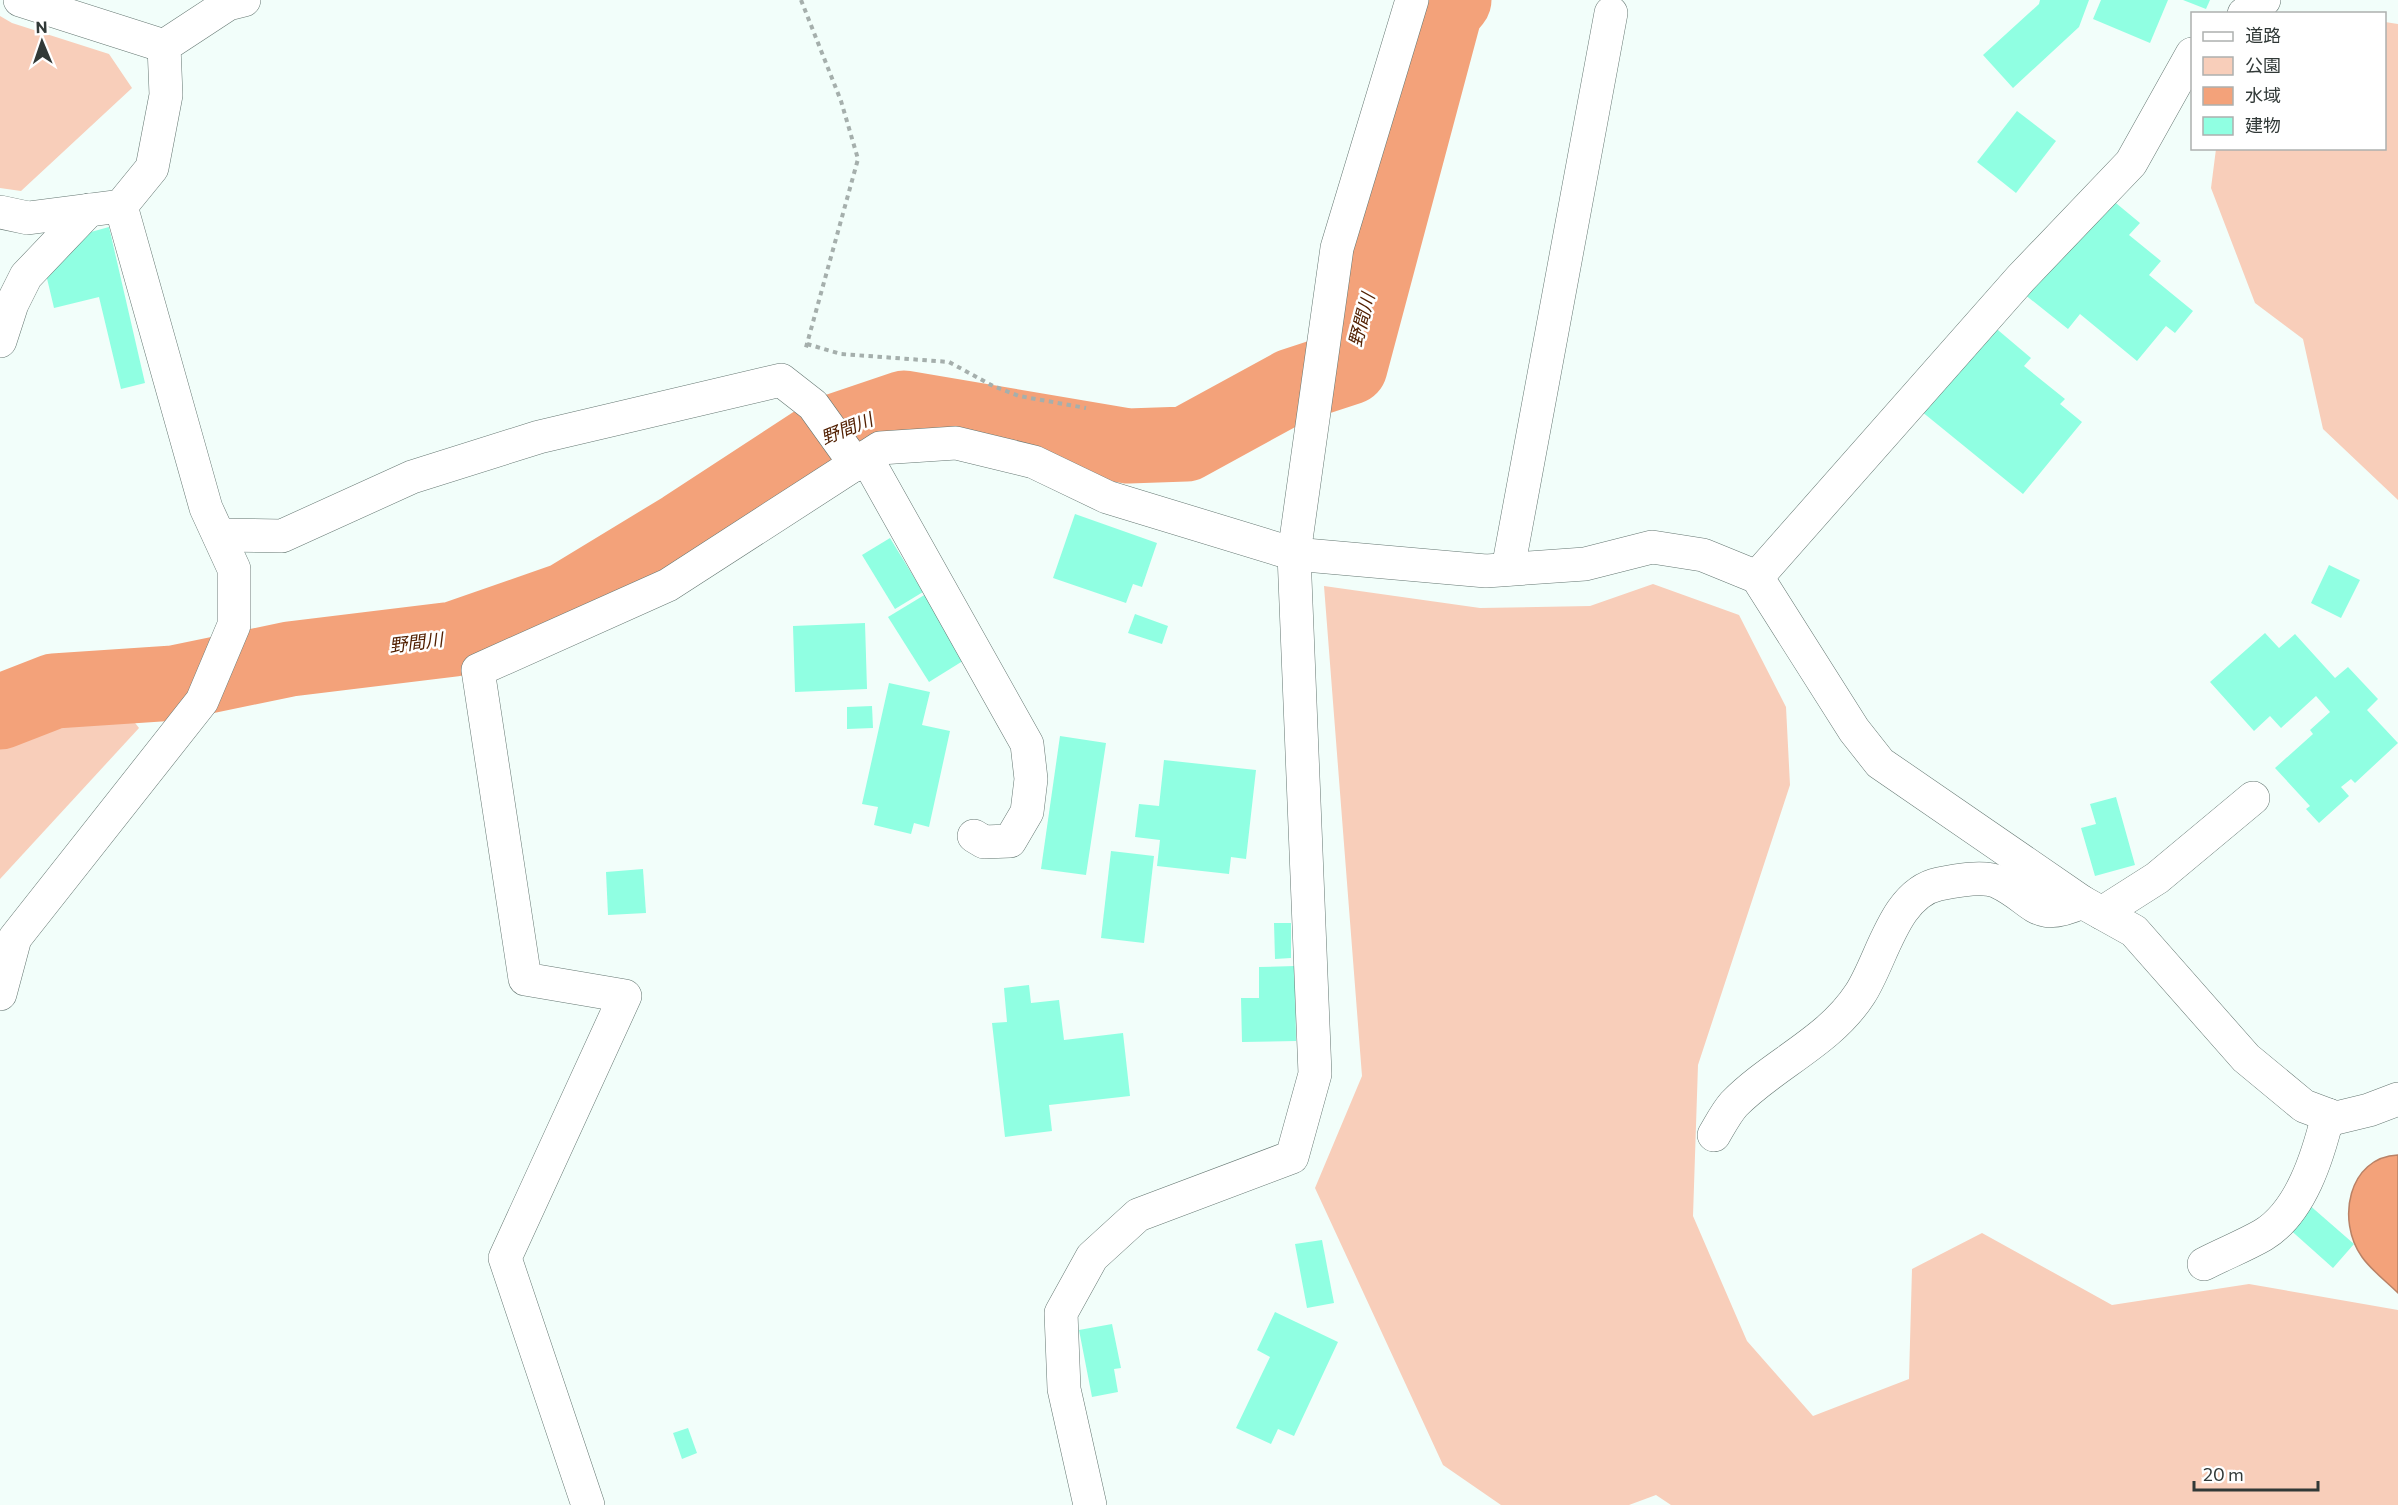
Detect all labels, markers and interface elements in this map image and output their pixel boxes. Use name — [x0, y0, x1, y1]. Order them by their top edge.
north arrow — [12, 12, 72, 72]
legend — [2191, 12, 2386, 150]
text: N — [35, 17, 48, 36]
text: 道路 — [2245, 24, 2281, 46]
text: 公園 — [2245, 54, 2281, 76]
text: 水域 — [2245, 84, 2281, 106]
text: 建物 — [2245, 114, 2281, 136]
water label: 野間川 — [1343, 289, 1379, 349]
water label: 野間川 — [817, 407, 878, 448]
water label: 野間川 — [388, 628, 446, 656]
scale bar — [2194, 1454, 2318, 1492]
text: 20 m — [2203, 1463, 2244, 1485]

